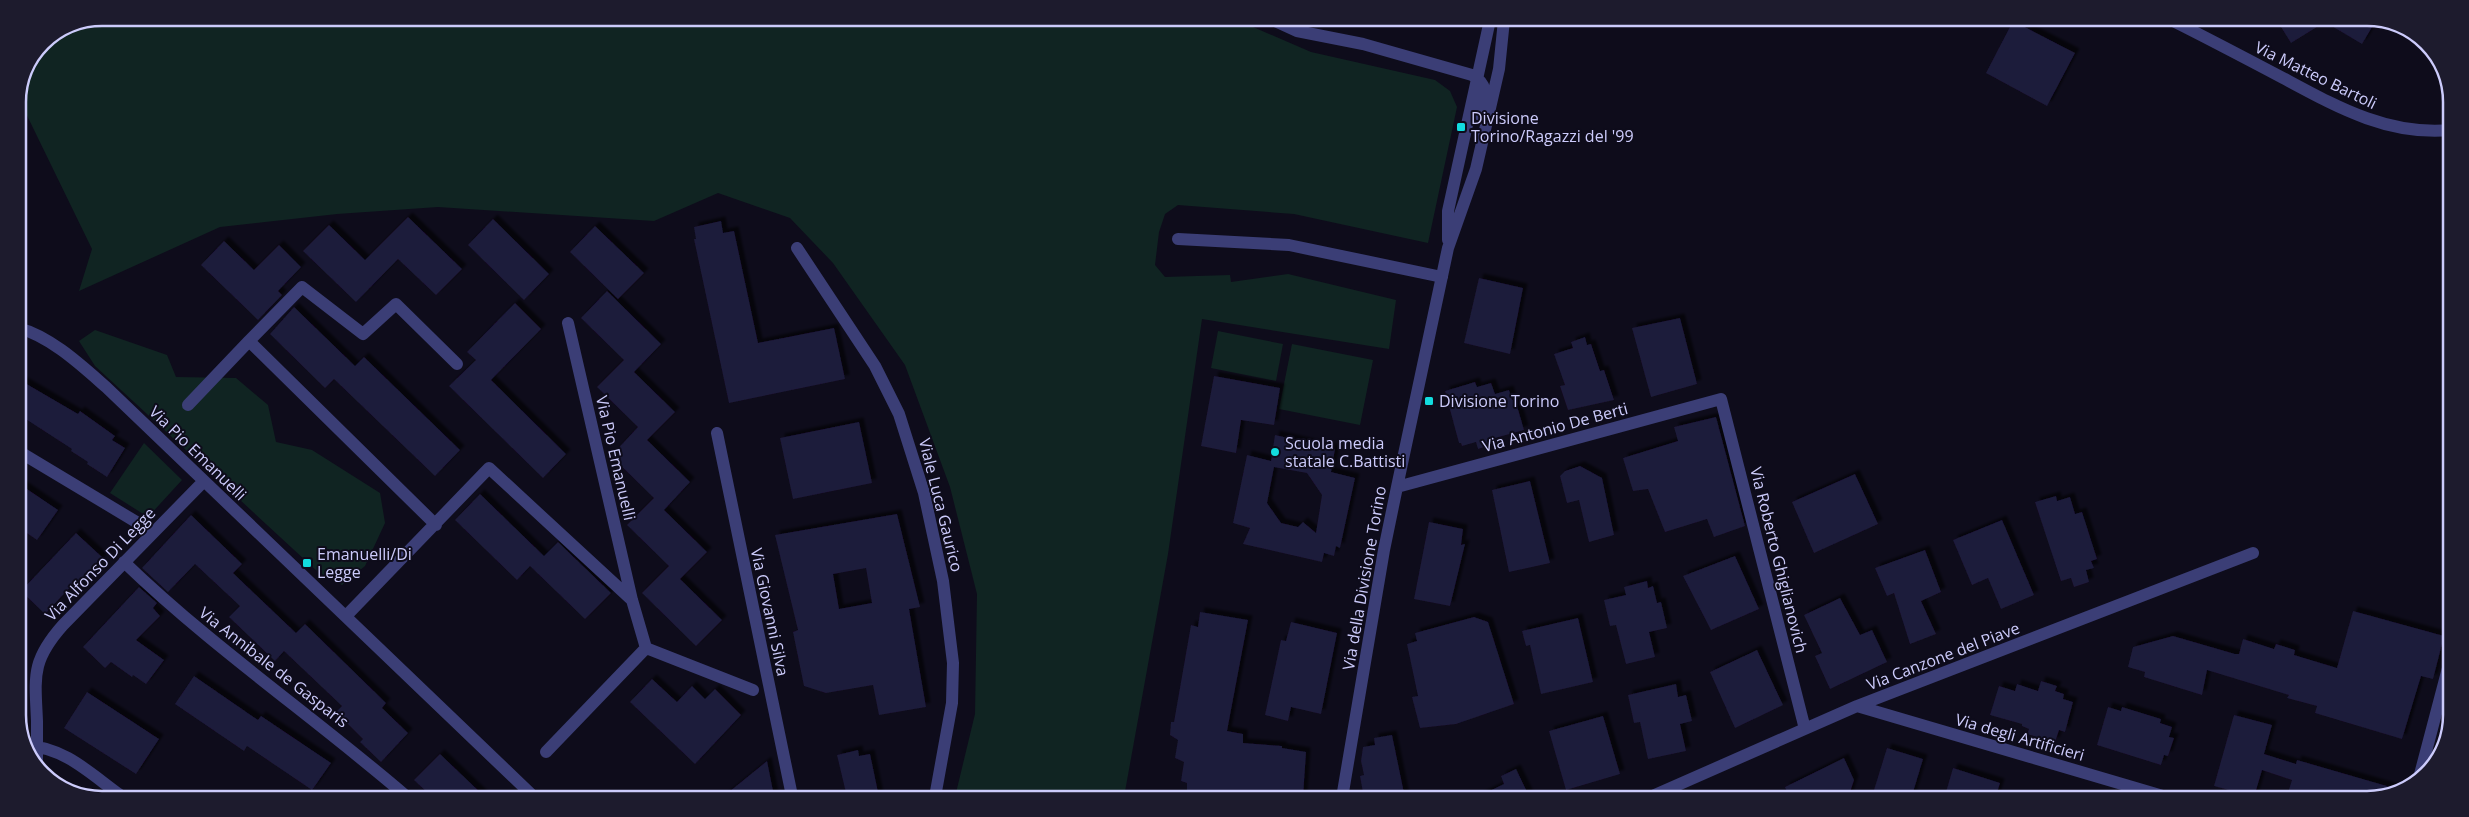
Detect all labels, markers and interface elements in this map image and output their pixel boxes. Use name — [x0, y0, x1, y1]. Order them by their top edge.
street label: Via Matteo Bartoli — [2251, 36, 2381, 114]
place label: Divisione Torino/Ragazzi del '99 — [1471, 107, 1634, 147]
marker: Divisione Torino/Ragazzi del '99 — [1455, 121, 1467, 133]
place label: Divisione Torino — [1439, 390, 1559, 412]
street label: Via Pio Emanuelli — [591, 393, 641, 523]
marker: Divisione Torino — [1423, 395, 1435, 407]
street label: Via Antonio De Berti — [1480, 397, 1630, 457]
street label: Via Pio Emanuelli — [145, 401, 251, 505]
place label: Scuola media statale C.Battisti — [1285, 432, 1405, 472]
street label: Viale Luca Gaurico — [914, 436, 968, 574]
marker: Scuola media statale C.Battisti — [1269, 446, 1281, 458]
street label: Via Roberto Ghiglianovich — [1745, 465, 1813, 655]
street label: Via della Divisione Torino — [1337, 484, 1391, 672]
street label: Via Alfonso Di Legge — [40, 502, 160, 626]
place label: Emanuelli/Di Legge — [317, 543, 412, 583]
street label: Via Giovanni Silva — [746, 546, 794, 678]
marker: Emanuelli/Di Legge — [301, 557, 313, 569]
street label: Via Annibale de Gasparis — [195, 602, 353, 732]
street label: Via Canzone del Piave — [1863, 617, 2023, 695]
street label: Via degli Artificieri — [1953, 708, 2087, 766]

